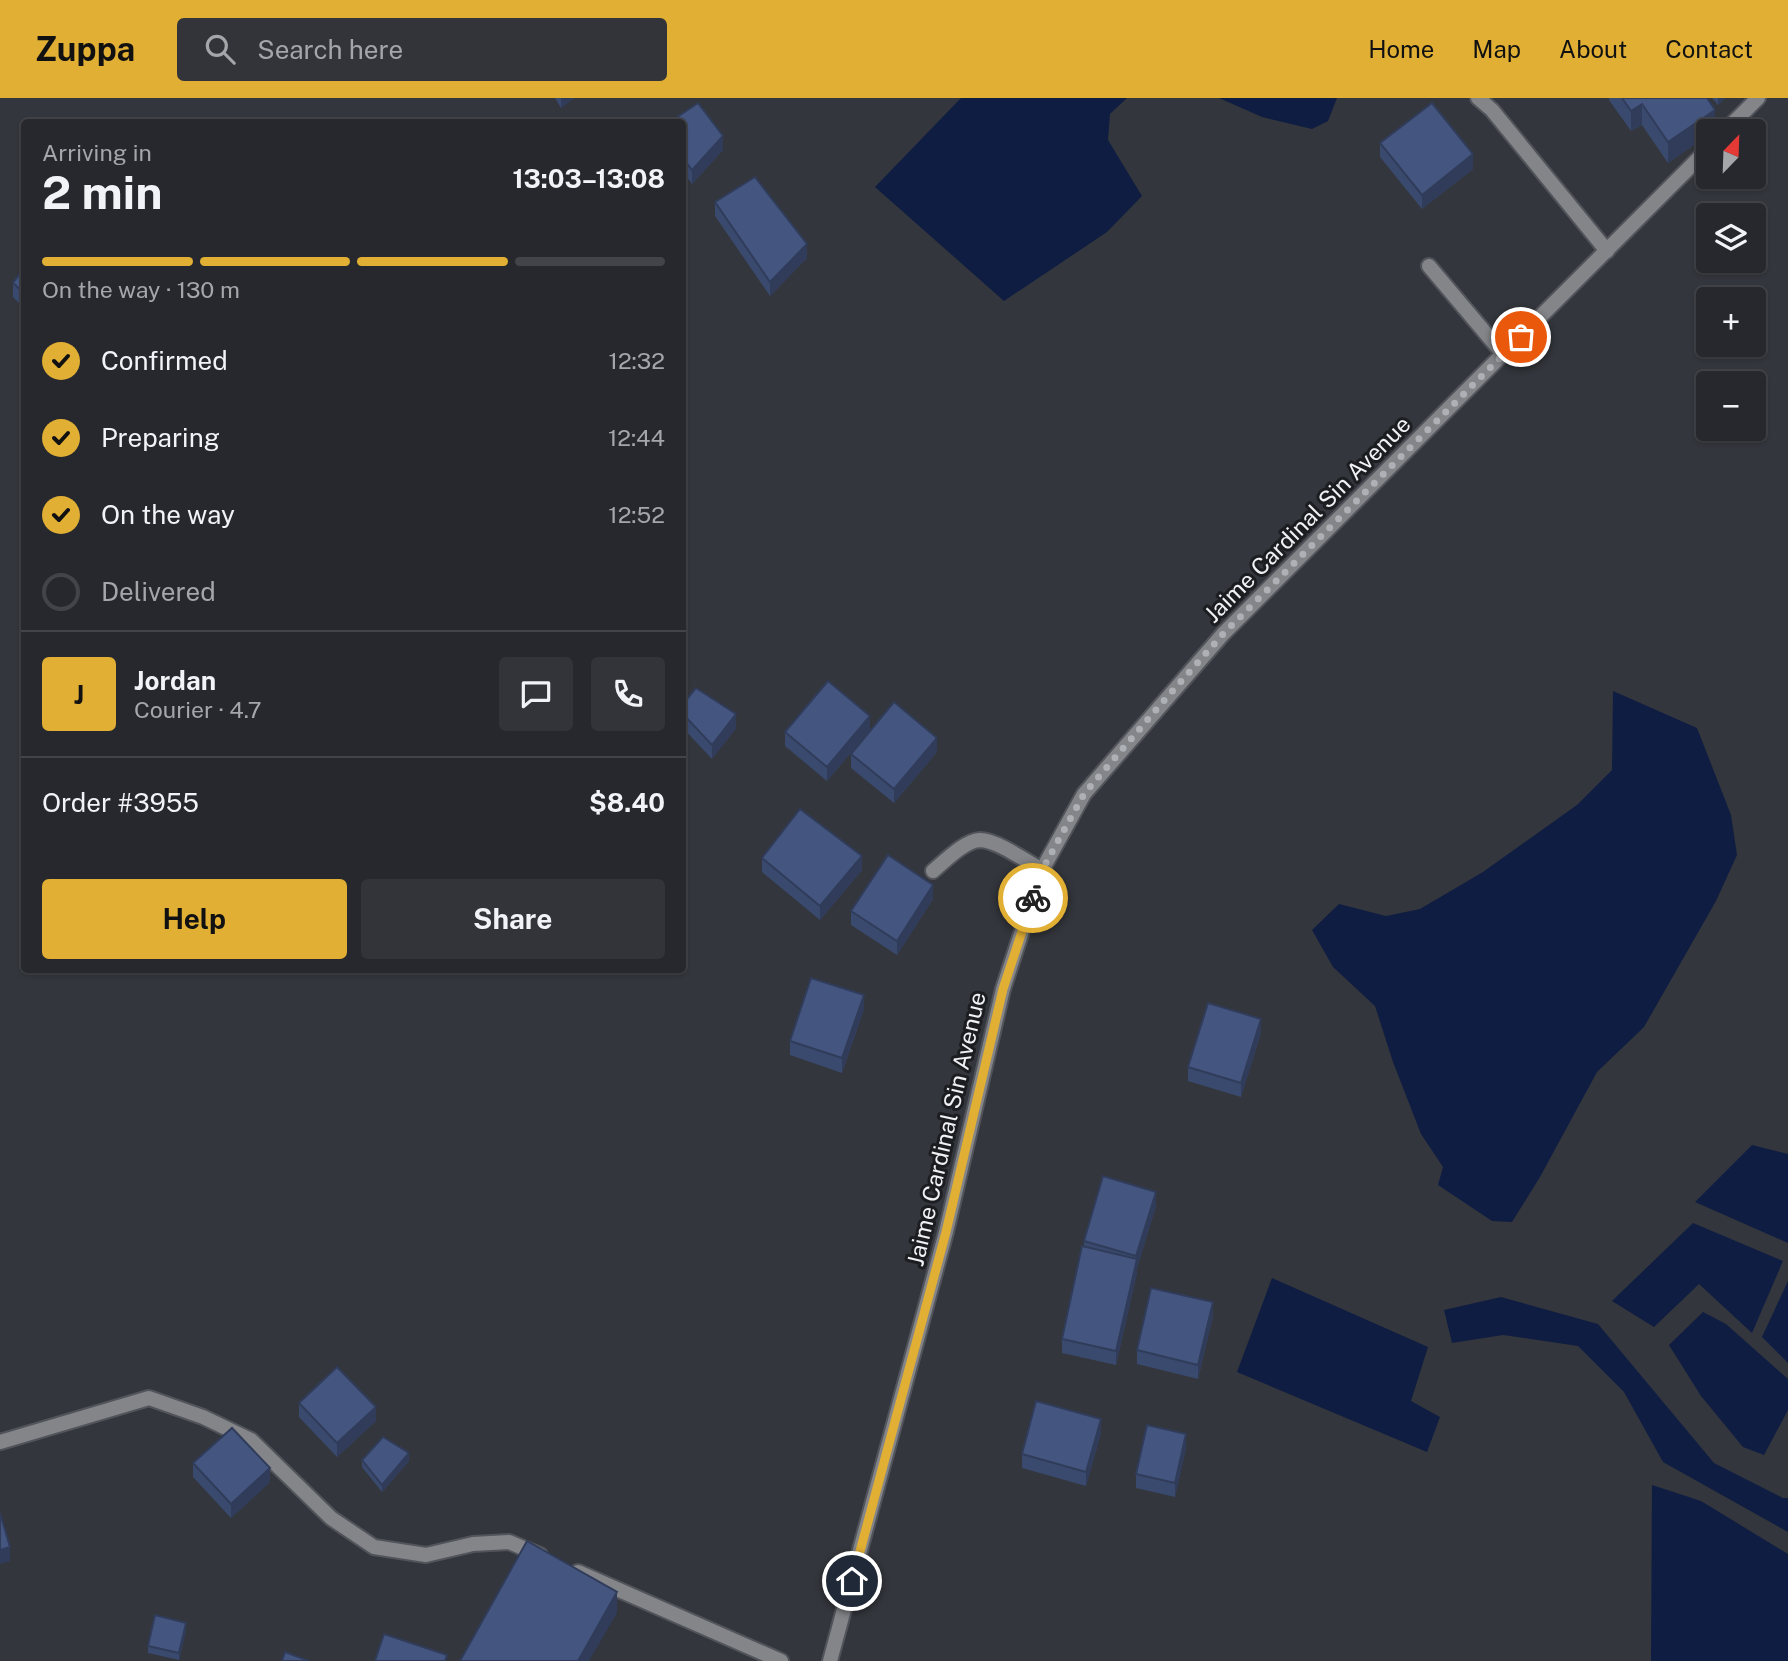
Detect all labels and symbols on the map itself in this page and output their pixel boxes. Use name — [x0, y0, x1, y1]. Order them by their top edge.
north arrow — [1696, 119, 1766, 189]
pin — [1491, 307, 1551, 367]
street label: Jaime Cardinal Sin Avenue — [1198, 410, 1416, 628]
courier — [998, 863, 1068, 933]
street label: Jaime Cardinal Sin Avenue — [901, 989, 991, 1269]
pin — [822, 1551, 882, 1611]

